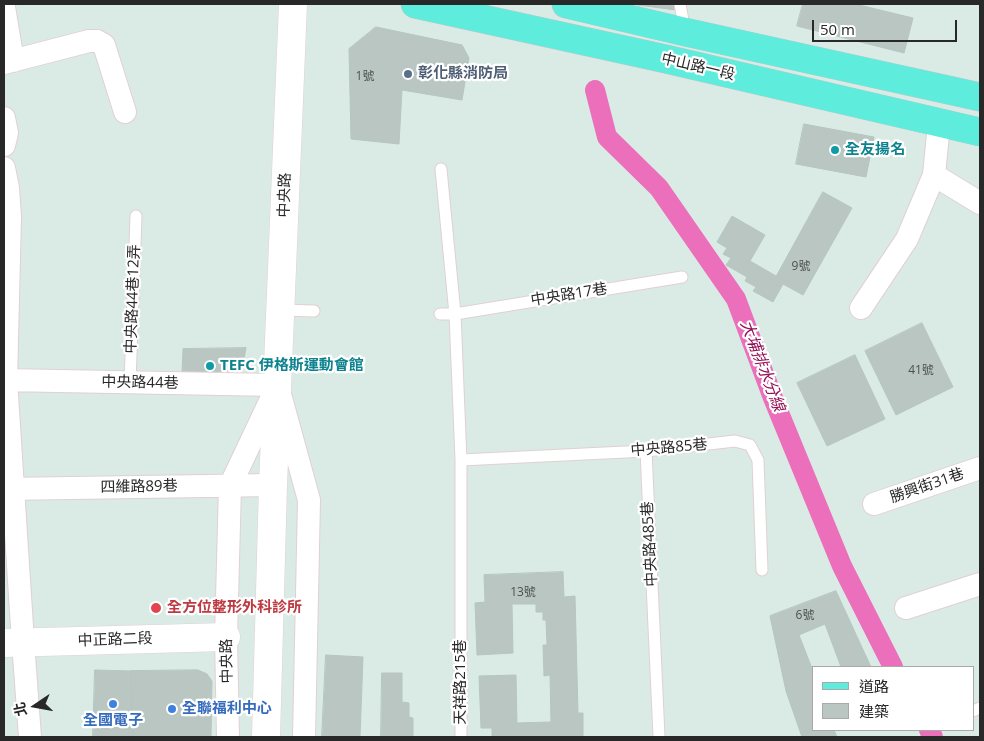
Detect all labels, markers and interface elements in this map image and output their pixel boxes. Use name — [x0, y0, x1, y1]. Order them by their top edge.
scale bar — [814, 10, 959, 42]
text: 50 m — [820, 19, 855, 39]
street label: 中山路一段 — [659, 50, 737, 84]
place label: 彰化縣消防局 — [418, 65, 508, 83]
marker: 彰化縣消防局 — [402, 68, 414, 80]
house number: 1號 — [356, 70, 374, 84]
place label: 全友揚名 — [845, 141, 905, 159]
marker: 全友揚名 — [829, 144, 841, 156]
street label: 中央路 — [275, 172, 295, 218]
street label: 中央路44巷12弄 — [122, 244, 144, 354]
house number: 9號 — [792, 260, 810, 274]
street label: 中央路17巷 — [529, 280, 609, 310]
water label: 大埔排水分線 — [736, 318, 788, 414]
place label: TEFC 伊格斯運動會館 — [220, 357, 364, 375]
marker: TEFC 伊格斯運動會館 — [204, 360, 216, 372]
house number: 41號 — [908, 364, 934, 378]
street label: 中央路44巷 — [101, 373, 179, 393]
street label: 中央路85巷 — [630, 436, 708, 460]
street label: 勝興街31巷 — [888, 465, 966, 507]
street label: 四維路89巷 — [100, 477, 178, 497]
street label: 中央路485巷 — [639, 501, 661, 587]
house number: 13號 — [510, 586, 536, 600]
place label: 全方位整形外科診所 — [167, 599, 302, 617]
marker: 全方位整形外科診所 — [149, 601, 163, 615]
house number: 6號 — [796, 609, 814, 623]
street label: 中正路二段 — [77, 630, 153, 650]
street label: 中央路 — [218, 638, 236, 684]
street label: 天祥路215巷 — [452, 639, 470, 725]
legend — [812, 666, 974, 731]
text: 道路 — [859, 676, 889, 696]
north arrow — [10, 681, 60, 731]
marker: 全國電子 — [107, 698, 119, 710]
text: 北 — [9, 700, 31, 718]
place label: 全聯福利中心 — [182, 700, 272, 718]
text: 建築 — [859, 701, 889, 721]
marker: 全聯福利中心 — [166, 703, 178, 715]
place label: 全國電子 — [83, 712, 143, 730]

